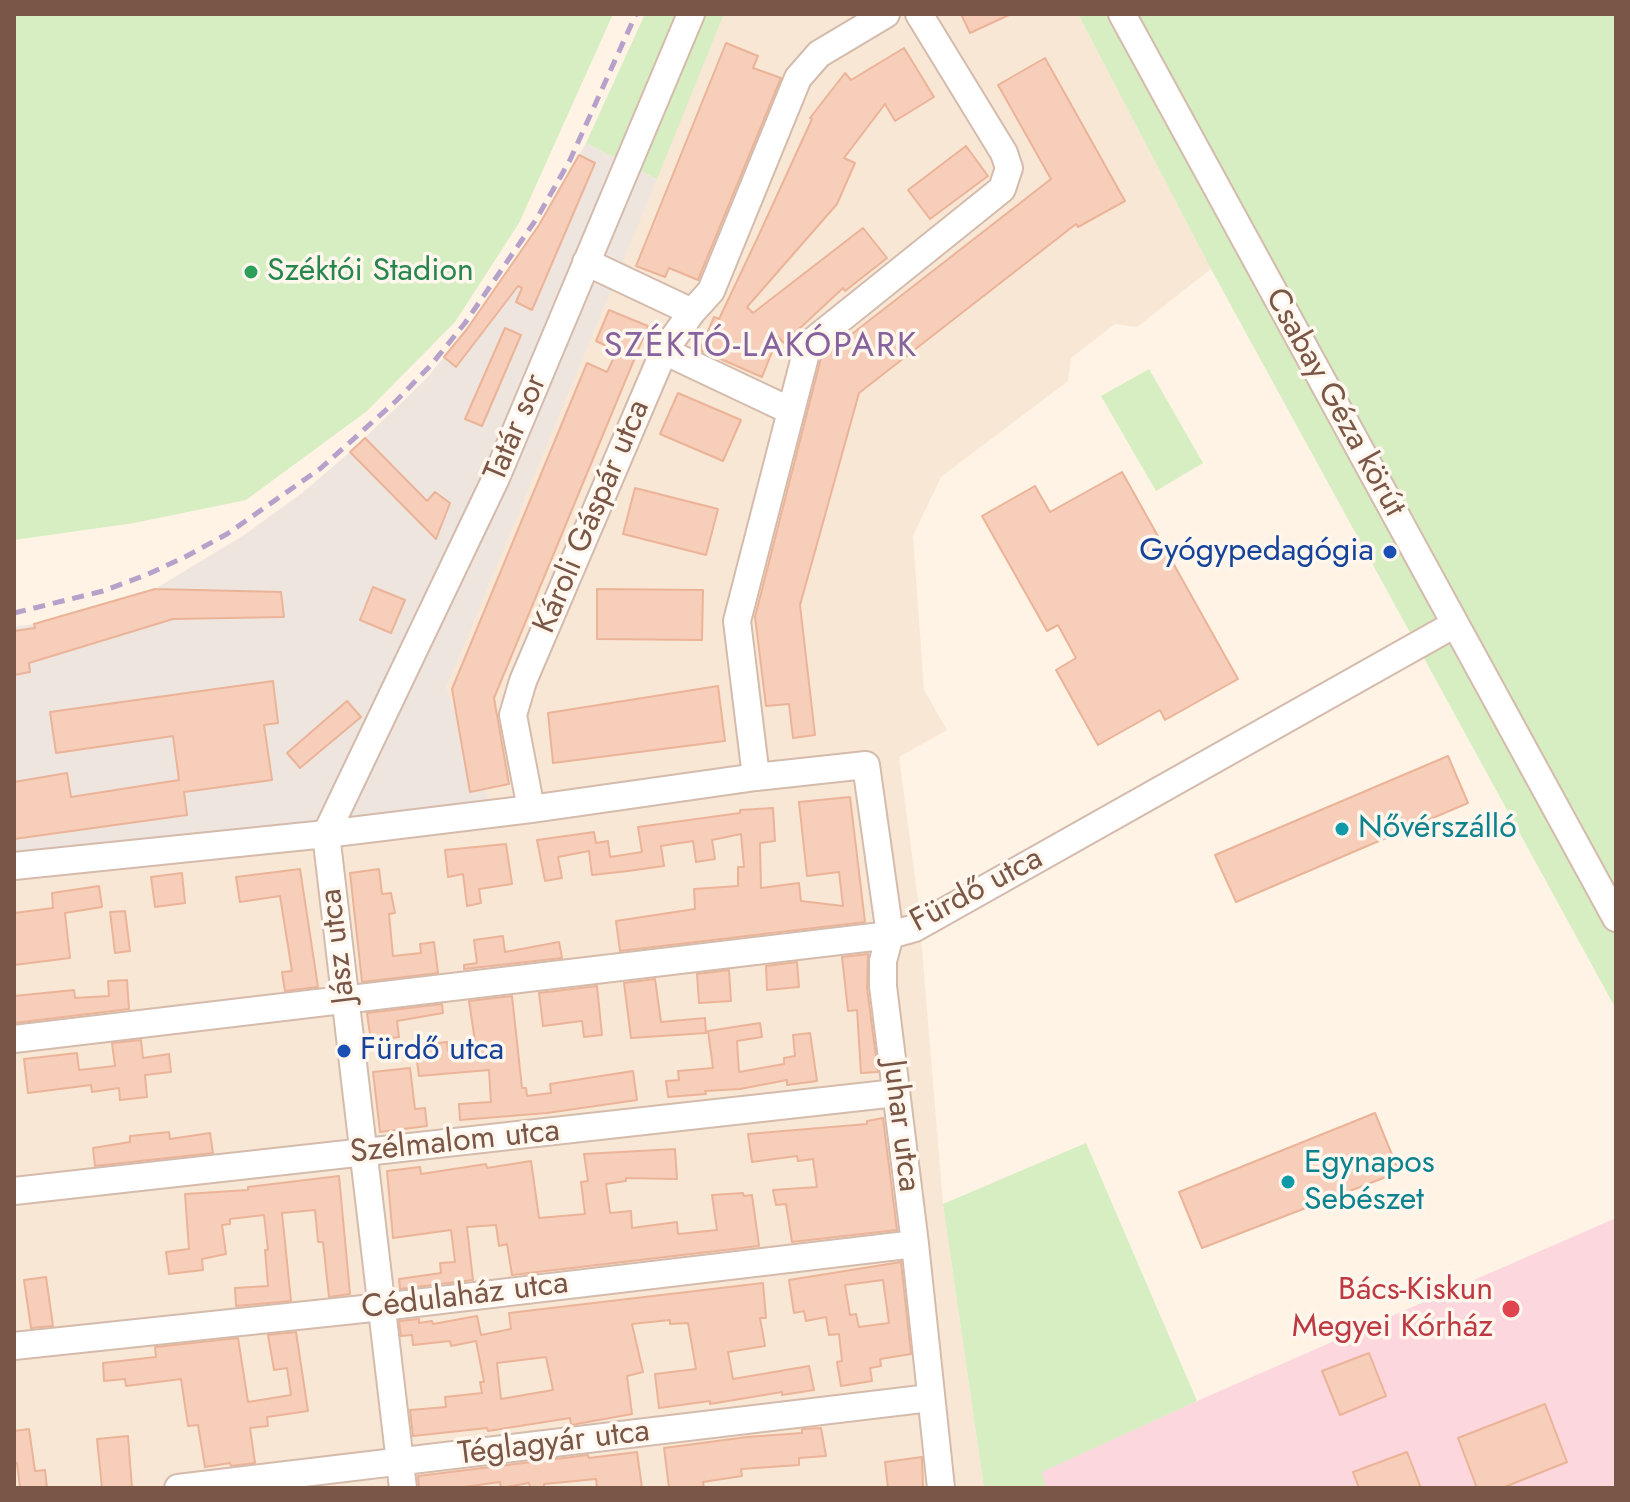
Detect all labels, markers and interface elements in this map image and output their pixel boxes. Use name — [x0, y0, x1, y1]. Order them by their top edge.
place label: Széktói Stadion — [267, 253, 474, 291]
marker: Széktói Stadion — [242, 263, 260, 281]
street label: Csabay Géza körút — [1255, 282, 1413, 524]
district label: SZÉKTÓ-LAKÓPARK — [604, 328, 918, 368]
street label: Tatár sor — [477, 369, 557, 487]
street label: Károli Gáspár utca — [527, 395, 659, 639]
place label: Gyógypedagógia — [1139, 533, 1374, 571]
marker: Gyógypedagógia — [1381, 543, 1399, 561]
place label: Nővérszálló — [1358, 810, 1517, 848]
marker: Nővérszálló — [1333, 820, 1351, 838]
street label: Fürdő utca — [904, 840, 1050, 942]
street label: Jász utca — [313, 886, 365, 1006]
place label: Fürdő utca — [360, 1032, 504, 1070]
marker: Fürdő utca — [335, 1042, 353, 1060]
street label: Juhar utca — [873, 1058, 927, 1194]
street label: Szélmalom utca — [348, 1113, 562, 1173]
place label: Egynapos Sebészet — [1304, 1145, 1435, 1220]
marker: Egynapos Sebészet — [1279, 1173, 1297, 1191]
street label: Cédulaház utca — [359, 1265, 571, 1329]
place label: Bács-Kiskun Megyei Kórház — [1292, 1272, 1493, 1347]
marker: Bács-Kiskun Megyei Kórház — [1500, 1298, 1522, 1320]
street label: Téglagyár utca — [456, 1413, 652, 1475]

